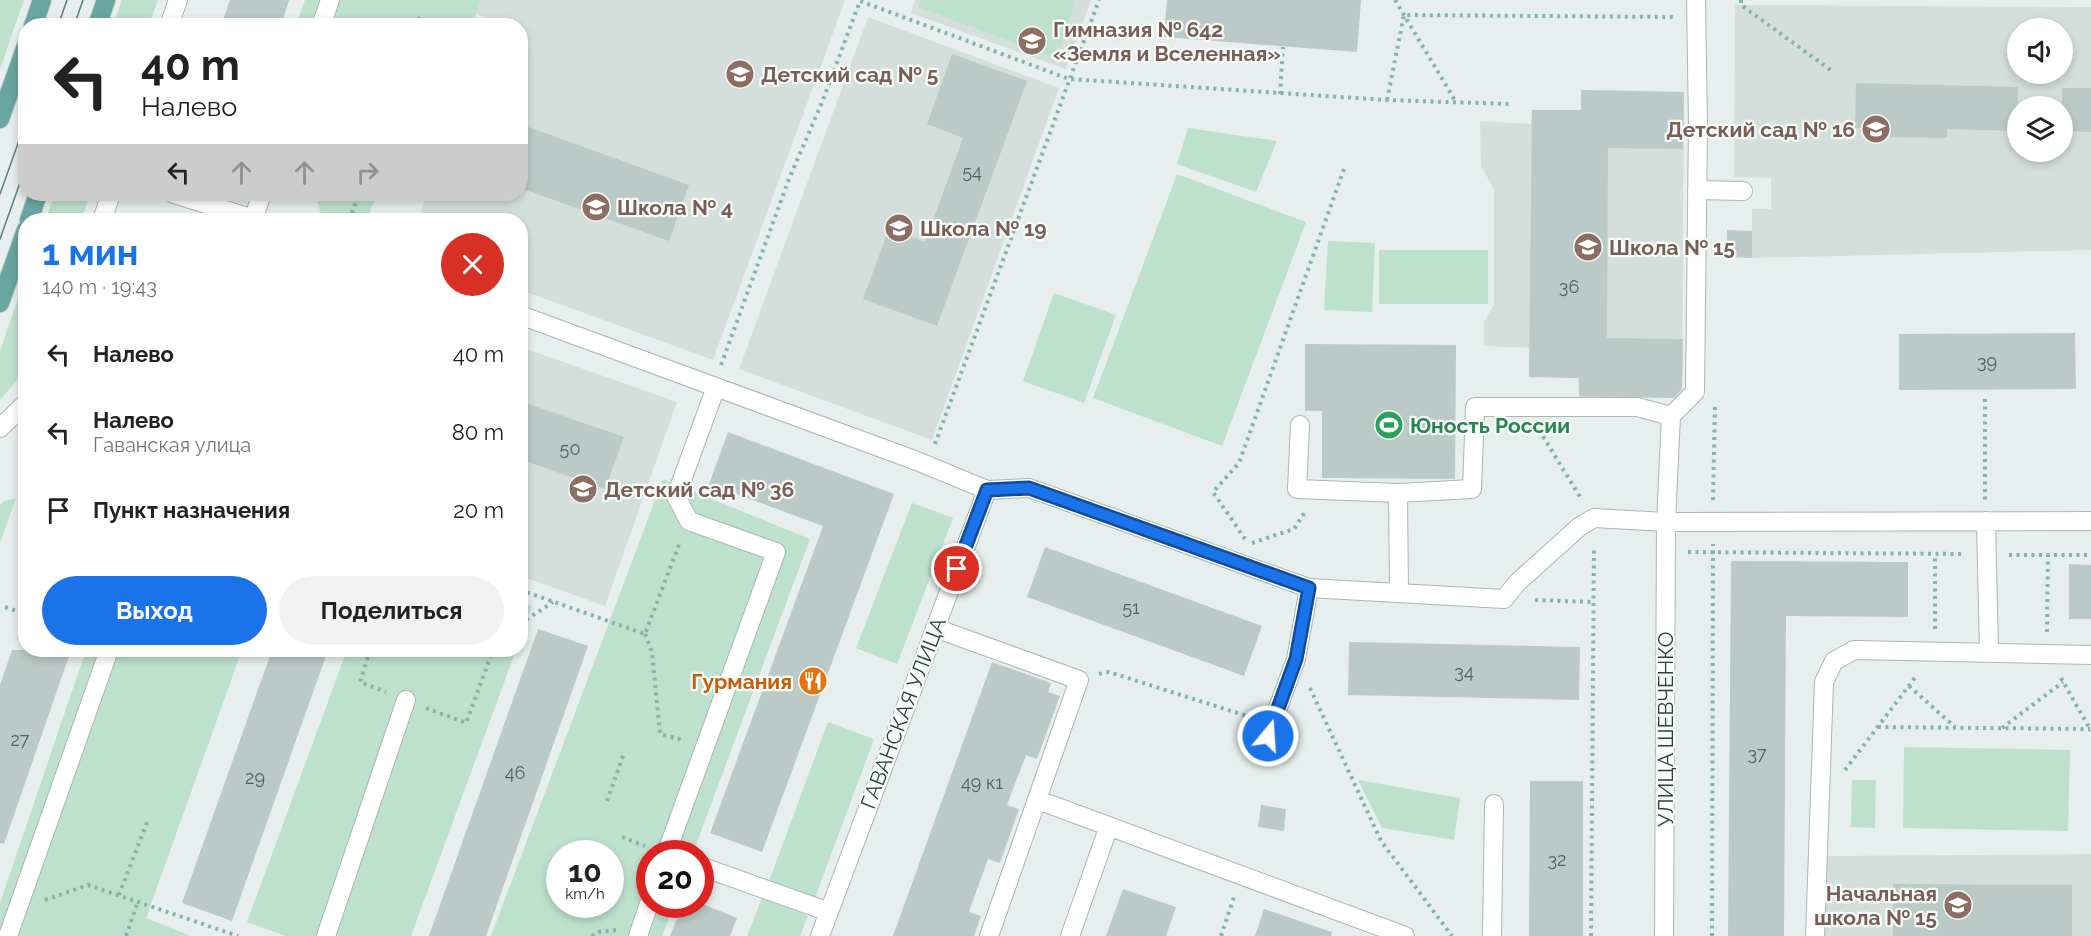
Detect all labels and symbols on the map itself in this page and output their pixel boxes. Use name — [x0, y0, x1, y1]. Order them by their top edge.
place label: Гимназия № 642 «Земля и Вселенная» — [1053, 17, 1281, 66]
school or university icon: Гимназия № 642 «Земля и Вселенная» — [1016, 25, 1048, 57]
school or university icon: Детский сад № 5 — [724, 58, 756, 90]
place label: Детский сад № 5 — [761, 62, 938, 87]
school or university icon: Детский сад № 16 — [1860, 113, 1892, 145]
place label: Детский сад № 16 — [1666, 117, 1855, 142]
house number: 54 — [962, 161, 982, 182]
school or university icon: Школа № 4 — [580, 191, 612, 223]
place label: Школа № 4 — [617, 195, 733, 220]
school or university icon: Школа № 19 — [883, 212, 915, 244]
place label: Школа № 19 — [920, 216, 1047, 241]
school or university icon: Школа № 15 — [1572, 231, 1604, 263]
place label: Школа № 15 — [1609, 235, 1735, 260]
house number: 36 — [1559, 276, 1579, 297]
house number: 39 — [1977, 351, 1997, 372]
sports icon: Юность России — [1373, 409, 1405, 441]
place label: Юность России — [1410, 413, 1570, 438]
house number: 50 — [560, 438, 580, 459]
school or university icon: Детский сад № 36 — [567, 473, 599, 505]
place label: Детский сад № 36 — [604, 477, 794, 502]
pin — [931, 543, 982, 594]
house number: 51 — [1122, 597, 1140, 618]
street label: ГАВАНСКАЯ УЛИЦА — [855, 614, 951, 812]
street label: УЛИЦА ШЕВЧЕНКО — [1653, 631, 1678, 827]
house number: 34 — [1454, 661, 1474, 682]
restaurant icon: Гурмания — [797, 665, 829, 697]
place label: Гурмания — [691, 669, 792, 694]
position arrow — [1236, 704, 1300, 768]
house number: 27 — [10, 729, 30, 750]
house number: 37 — [1747, 743, 1767, 764]
house number: 46 — [505, 762, 525, 783]
house number: 29 — [245, 767, 265, 788]
house number: 49 к1 — [961, 772, 1003, 793]
speed limit sign: 20 — [636, 840, 714, 918]
house number: 32 — [1548, 849, 1567, 870]
place label: Начальная школа № 15 — [1814, 881, 1937, 930]
school or university icon: Начальная школа № 15 — [1942, 889, 1974, 921]

